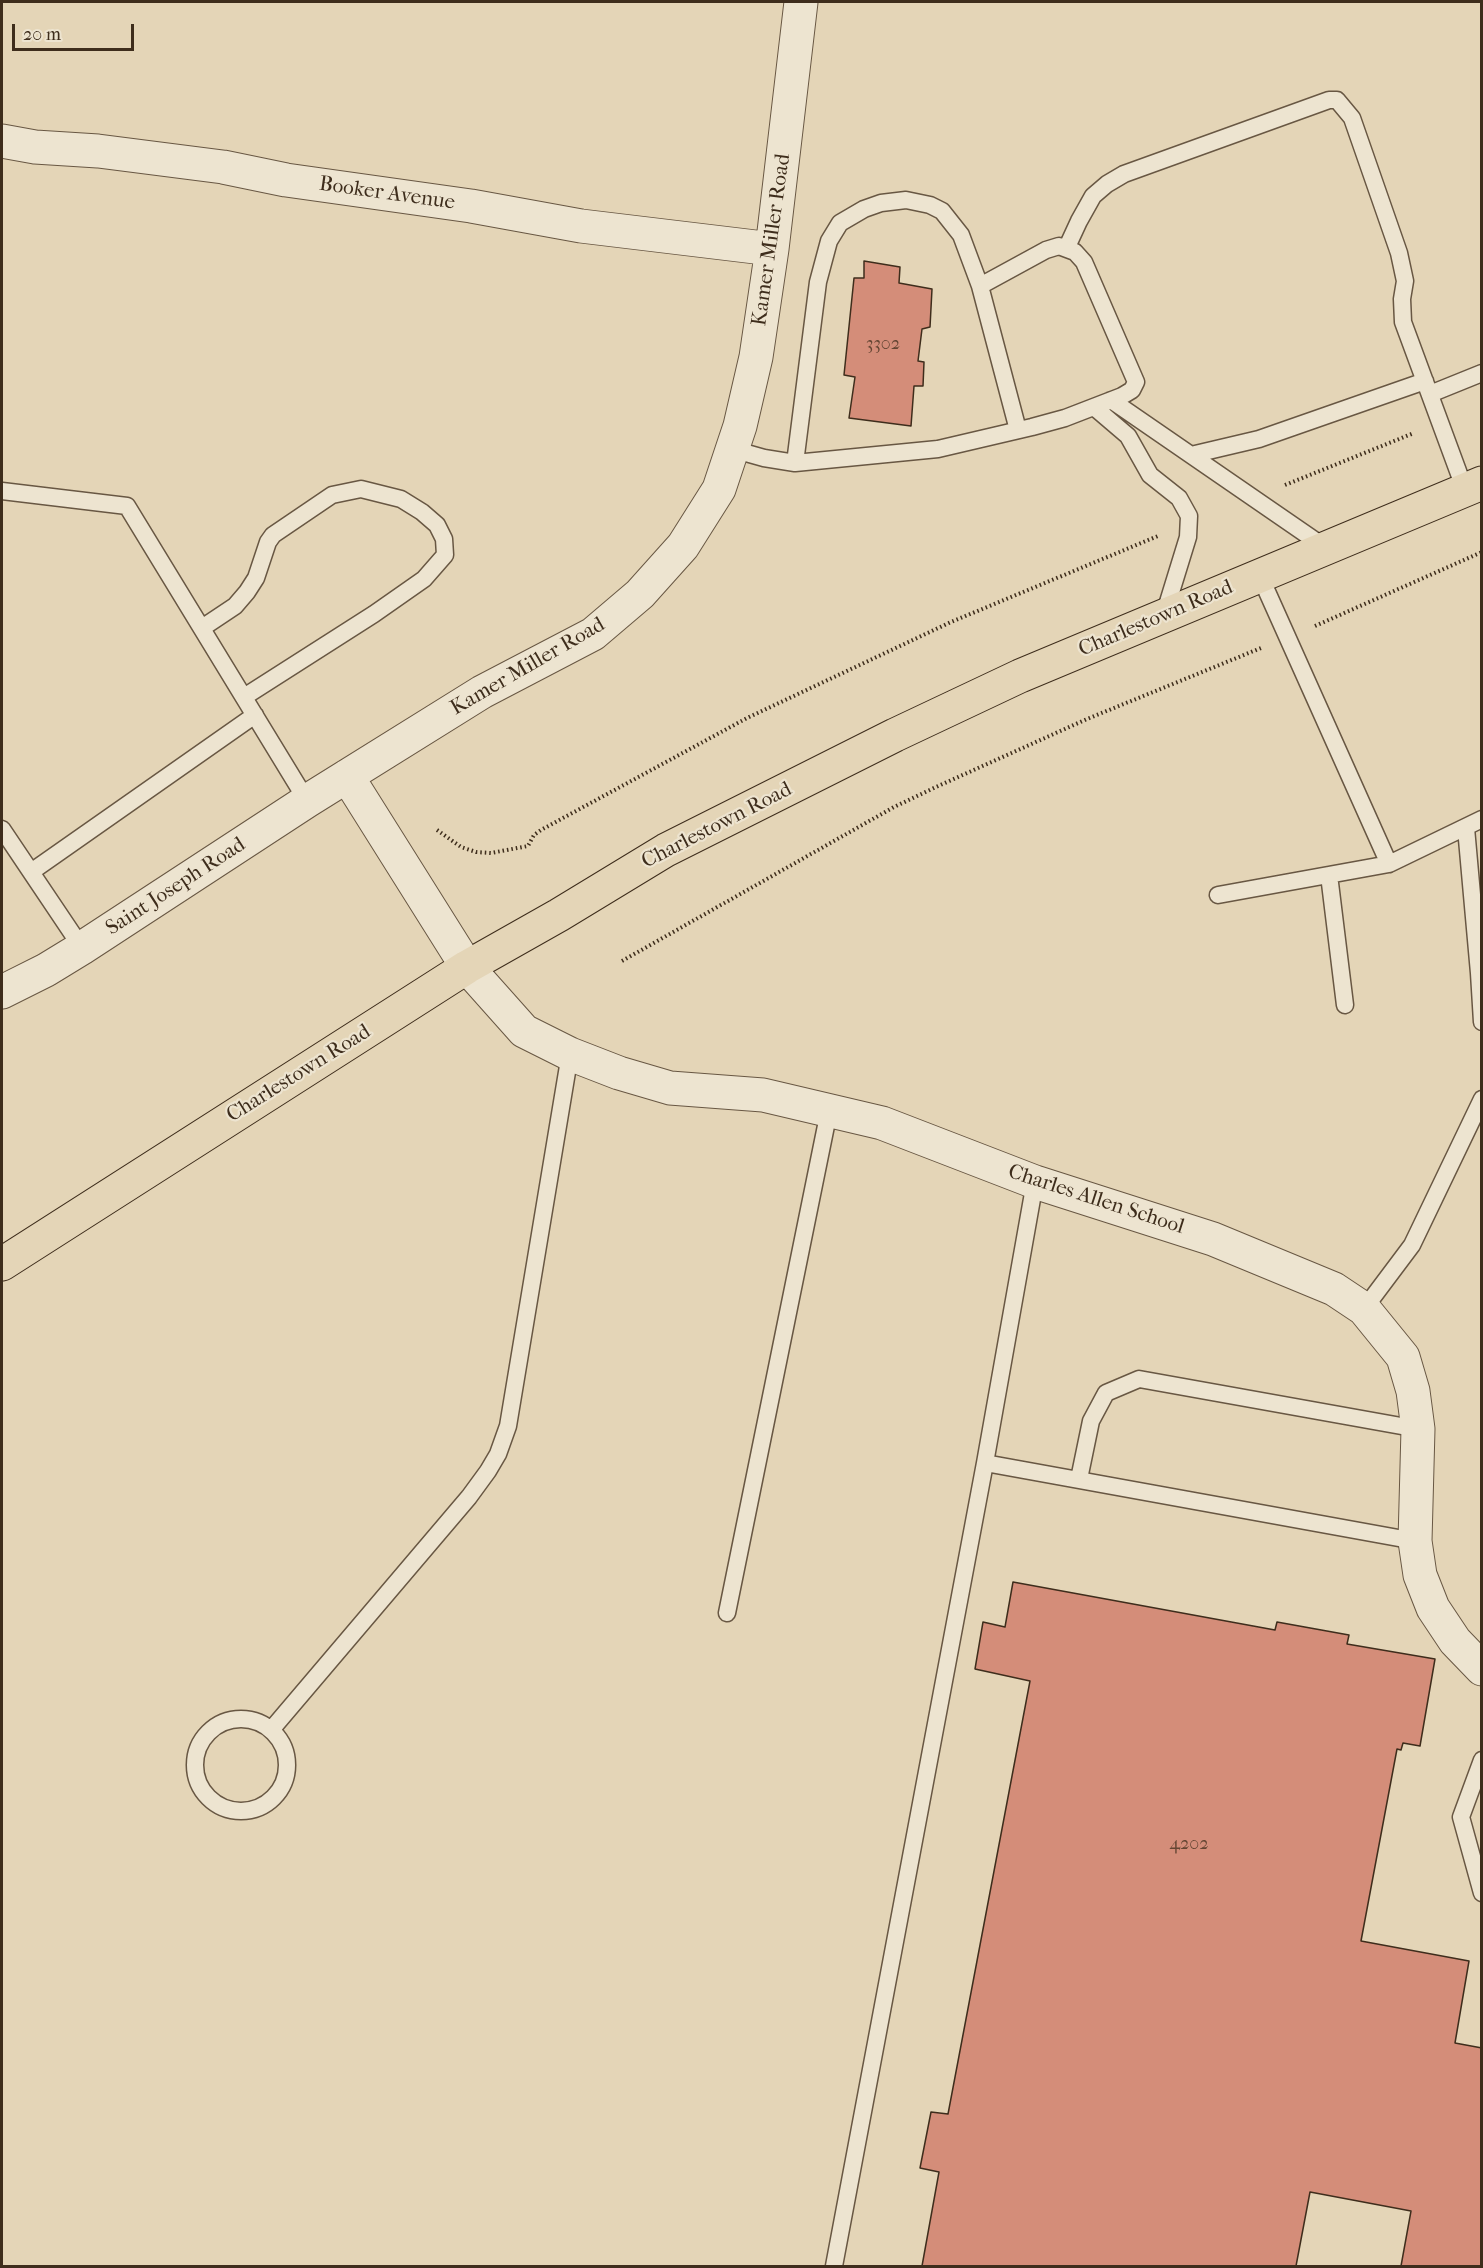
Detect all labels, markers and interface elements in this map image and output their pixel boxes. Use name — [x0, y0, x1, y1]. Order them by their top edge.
scale bar — [15, 12, 136, 50]
text: 20 m — [23, 24, 61, 45]
street label: Kamer Miller Road — [747, 152, 797, 328]
street label: Booker Avenue — [317, 172, 457, 216]
house number: 3302 — [866, 334, 900, 356]
street label: Charlestown Road — [1075, 575, 1237, 663]
street label: Kamer Miller Road — [446, 613, 610, 721]
street label: Charlestown Road — [638, 777, 796, 875]
street label: Saint Joseph Road — [102, 833, 250, 941]
street label: Charlestown Road — [222, 1020, 376, 1128]
street label: Charles Allen School — [1005, 1160, 1187, 1240]
house number: 4202 — [1169, 1834, 1209, 1856]

